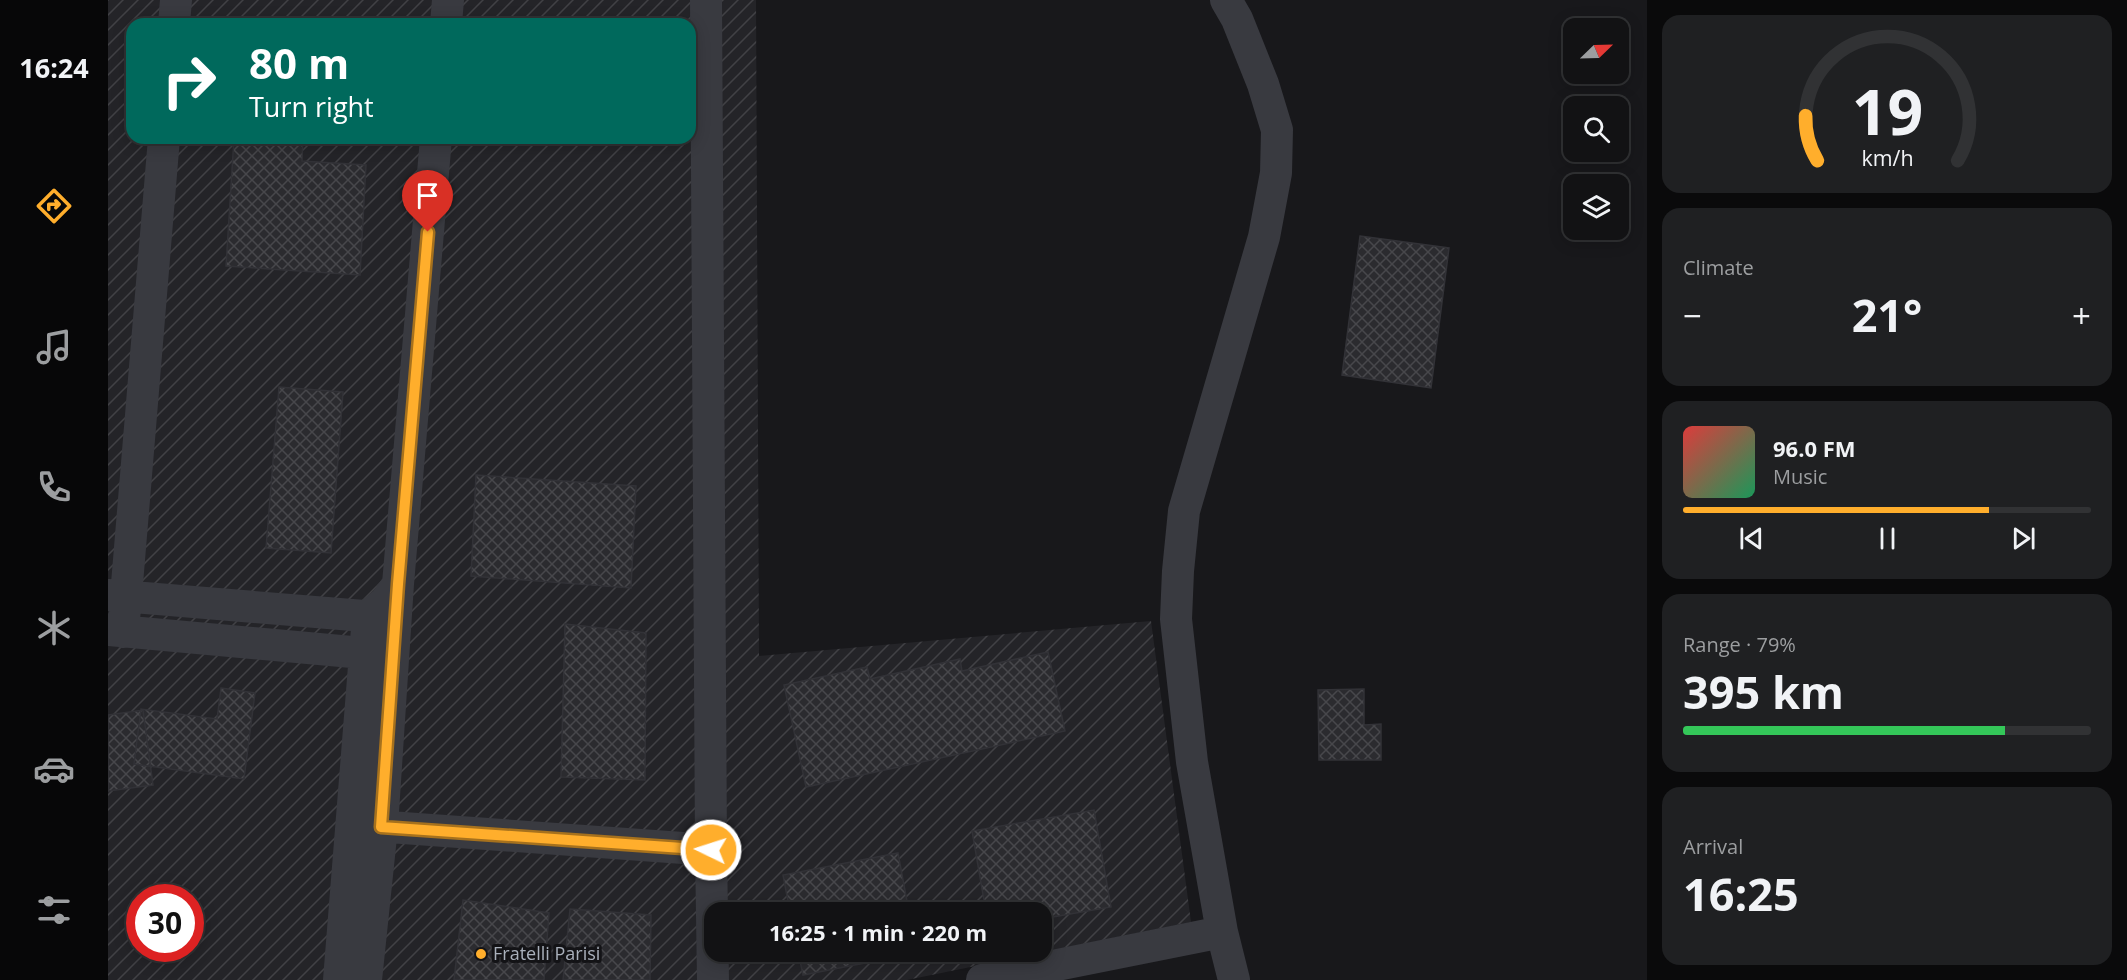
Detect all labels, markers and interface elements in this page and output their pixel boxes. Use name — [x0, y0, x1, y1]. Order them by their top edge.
north arrow — [1563, 18, 1629, 84]
map controls — [1563, 18, 1629, 240]
text: 80 m — [249, 34, 349, 91]
icon: right — [150, 42, 228, 120]
text: 16:24 — [19, 49, 89, 86]
text: 19 — [1851, 68, 1923, 153]
text: Turn right — [249, 88, 374, 125]
button: search — [1563, 96, 1629, 162]
text: km/h — [1861, 143, 1913, 172]
pin — [402, 170, 453, 232]
button: layers — [1563, 174, 1629, 240]
icon: arrive — [411, 179, 444, 212]
icon: directions — [33, 185, 75, 227]
text: Climate — [1683, 254, 1754, 281]
text: 21° — [1852, 284, 1922, 345]
text: − — [1683, 293, 1702, 338]
text: + — [2072, 293, 2091, 338]
icon: music — [33, 326, 75, 368]
text: 96.0 FM — [1773, 433, 1856, 463]
text: Music — [1773, 463, 1827, 490]
icon: phone — [33, 466, 75, 508]
icon: previous — [1735, 522, 1768, 555]
icon: pause — [1871, 522, 1904, 555]
icon: next — [2007, 522, 2040, 555]
icon: climate — [33, 607, 75, 649]
text: Range · 79% — [1683, 631, 1796, 658]
text: 395 km — [1683, 661, 1844, 722]
icon: car — [33, 748, 75, 790]
position arrow — [679, 818, 743, 882]
text: Arrival — [1683, 833, 1743, 860]
text: 16:25 — [1683, 863, 1799, 924]
speed limit sign: 30 — [126, 884, 204, 962]
icon: filters — [33, 889, 75, 931]
text: 16:25 · 1 min · 220 m — [769, 917, 987, 947]
place label: Fratelli Parisi — [493, 941, 600, 965]
marker: Fratelli Parisi — [474, 947, 488, 961]

